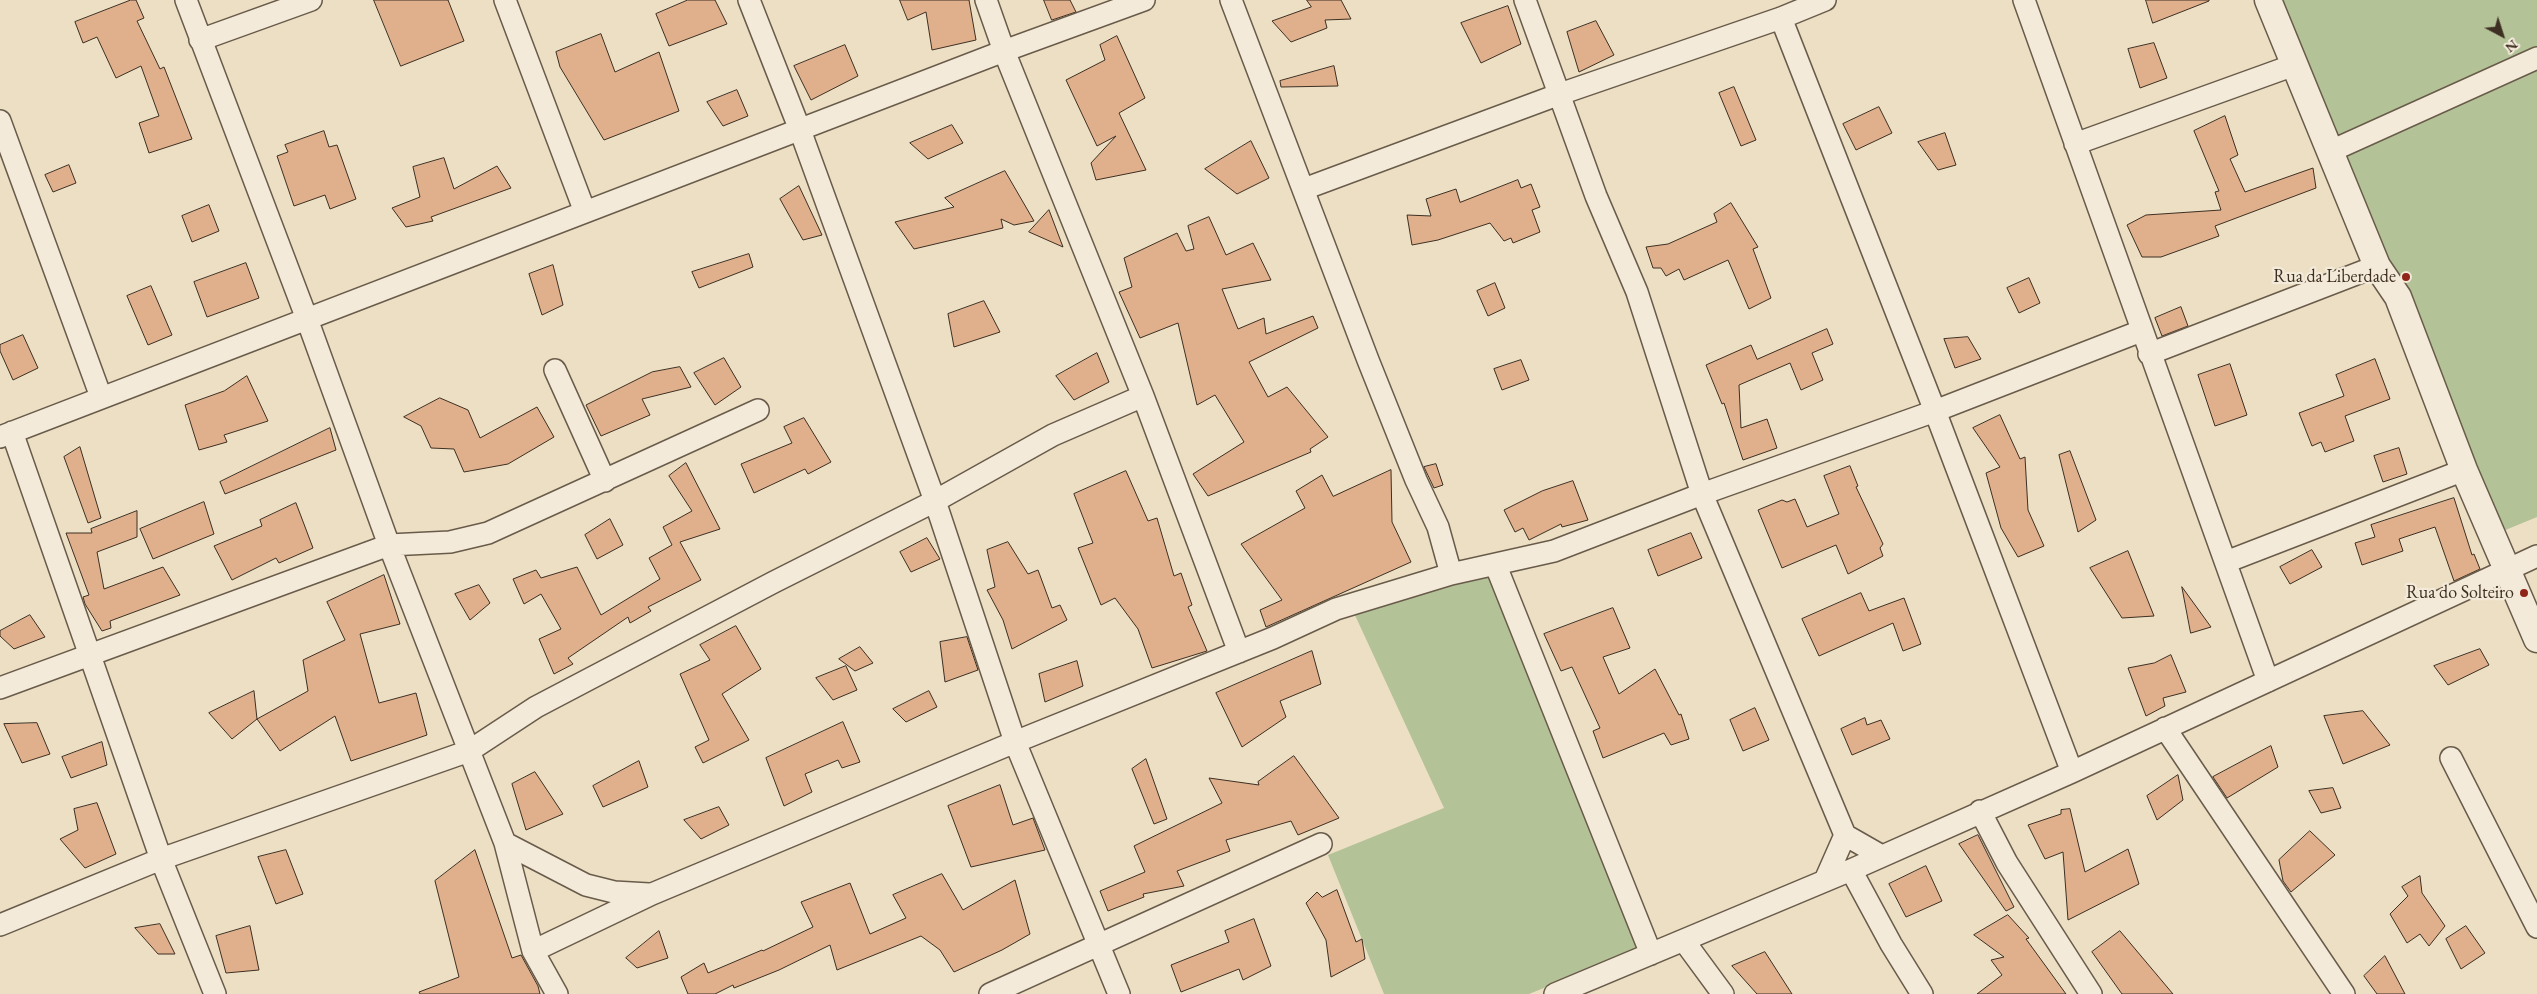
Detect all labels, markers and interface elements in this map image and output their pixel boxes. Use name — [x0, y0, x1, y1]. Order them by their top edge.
north arrow — [2477, 10, 2527, 60]
text: N — [2502, 36, 2522, 57]
place label: Rua da Liberdade — [2273, 266, 2396, 288]
marker: Rua da Liberdade — [2400, 271, 2412, 283]
place label: Rua do Solteiro — [2406, 582, 2514, 604]
marker: Rua do Solteiro — [2518, 587, 2530, 599]

